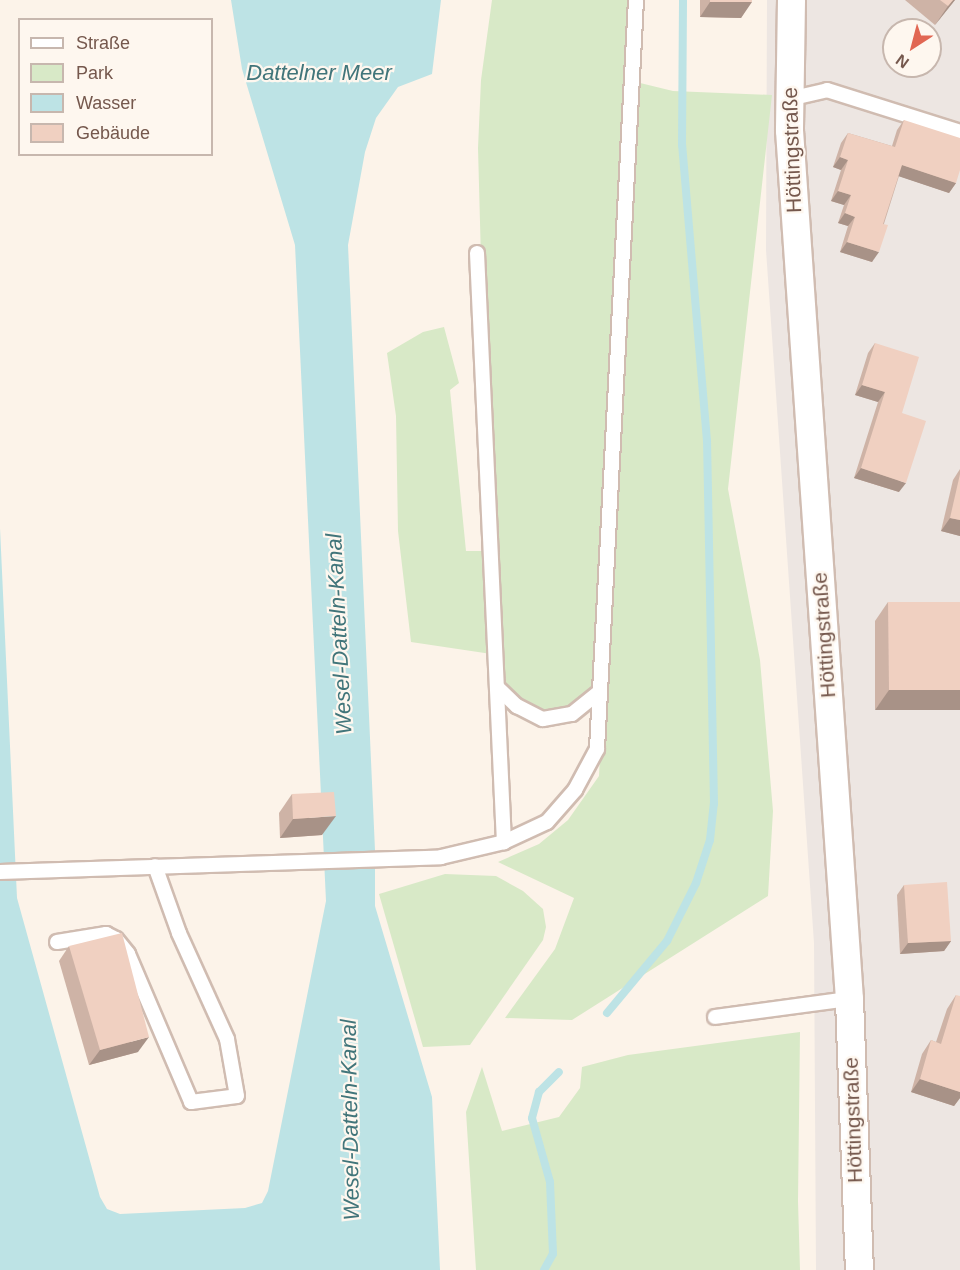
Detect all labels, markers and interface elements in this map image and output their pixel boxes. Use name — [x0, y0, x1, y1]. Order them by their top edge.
legend — [18, 18, 213, 156]
north arrow — [882, 18, 942, 78]
text: Straße — [76, 33, 130, 53]
text: N — [893, 51, 912, 72]
water label: Dattelner Meer — [246, 60, 392, 86]
text: Park — [76, 63, 113, 83]
street label: Höttingstraße — [777, 87, 807, 213]
text: Wasser — [76, 93, 136, 113]
text: Gebäude — [76, 123, 150, 143]
water label: Wesel-Datteln-Kanal — [321, 533, 357, 735]
street label: Höttingstraße — [807, 571, 841, 699]
water label: Wesel-Datteln-Kanal — [335, 1019, 365, 1221]
street label: Höttingstraße — [838, 1057, 868, 1183]

